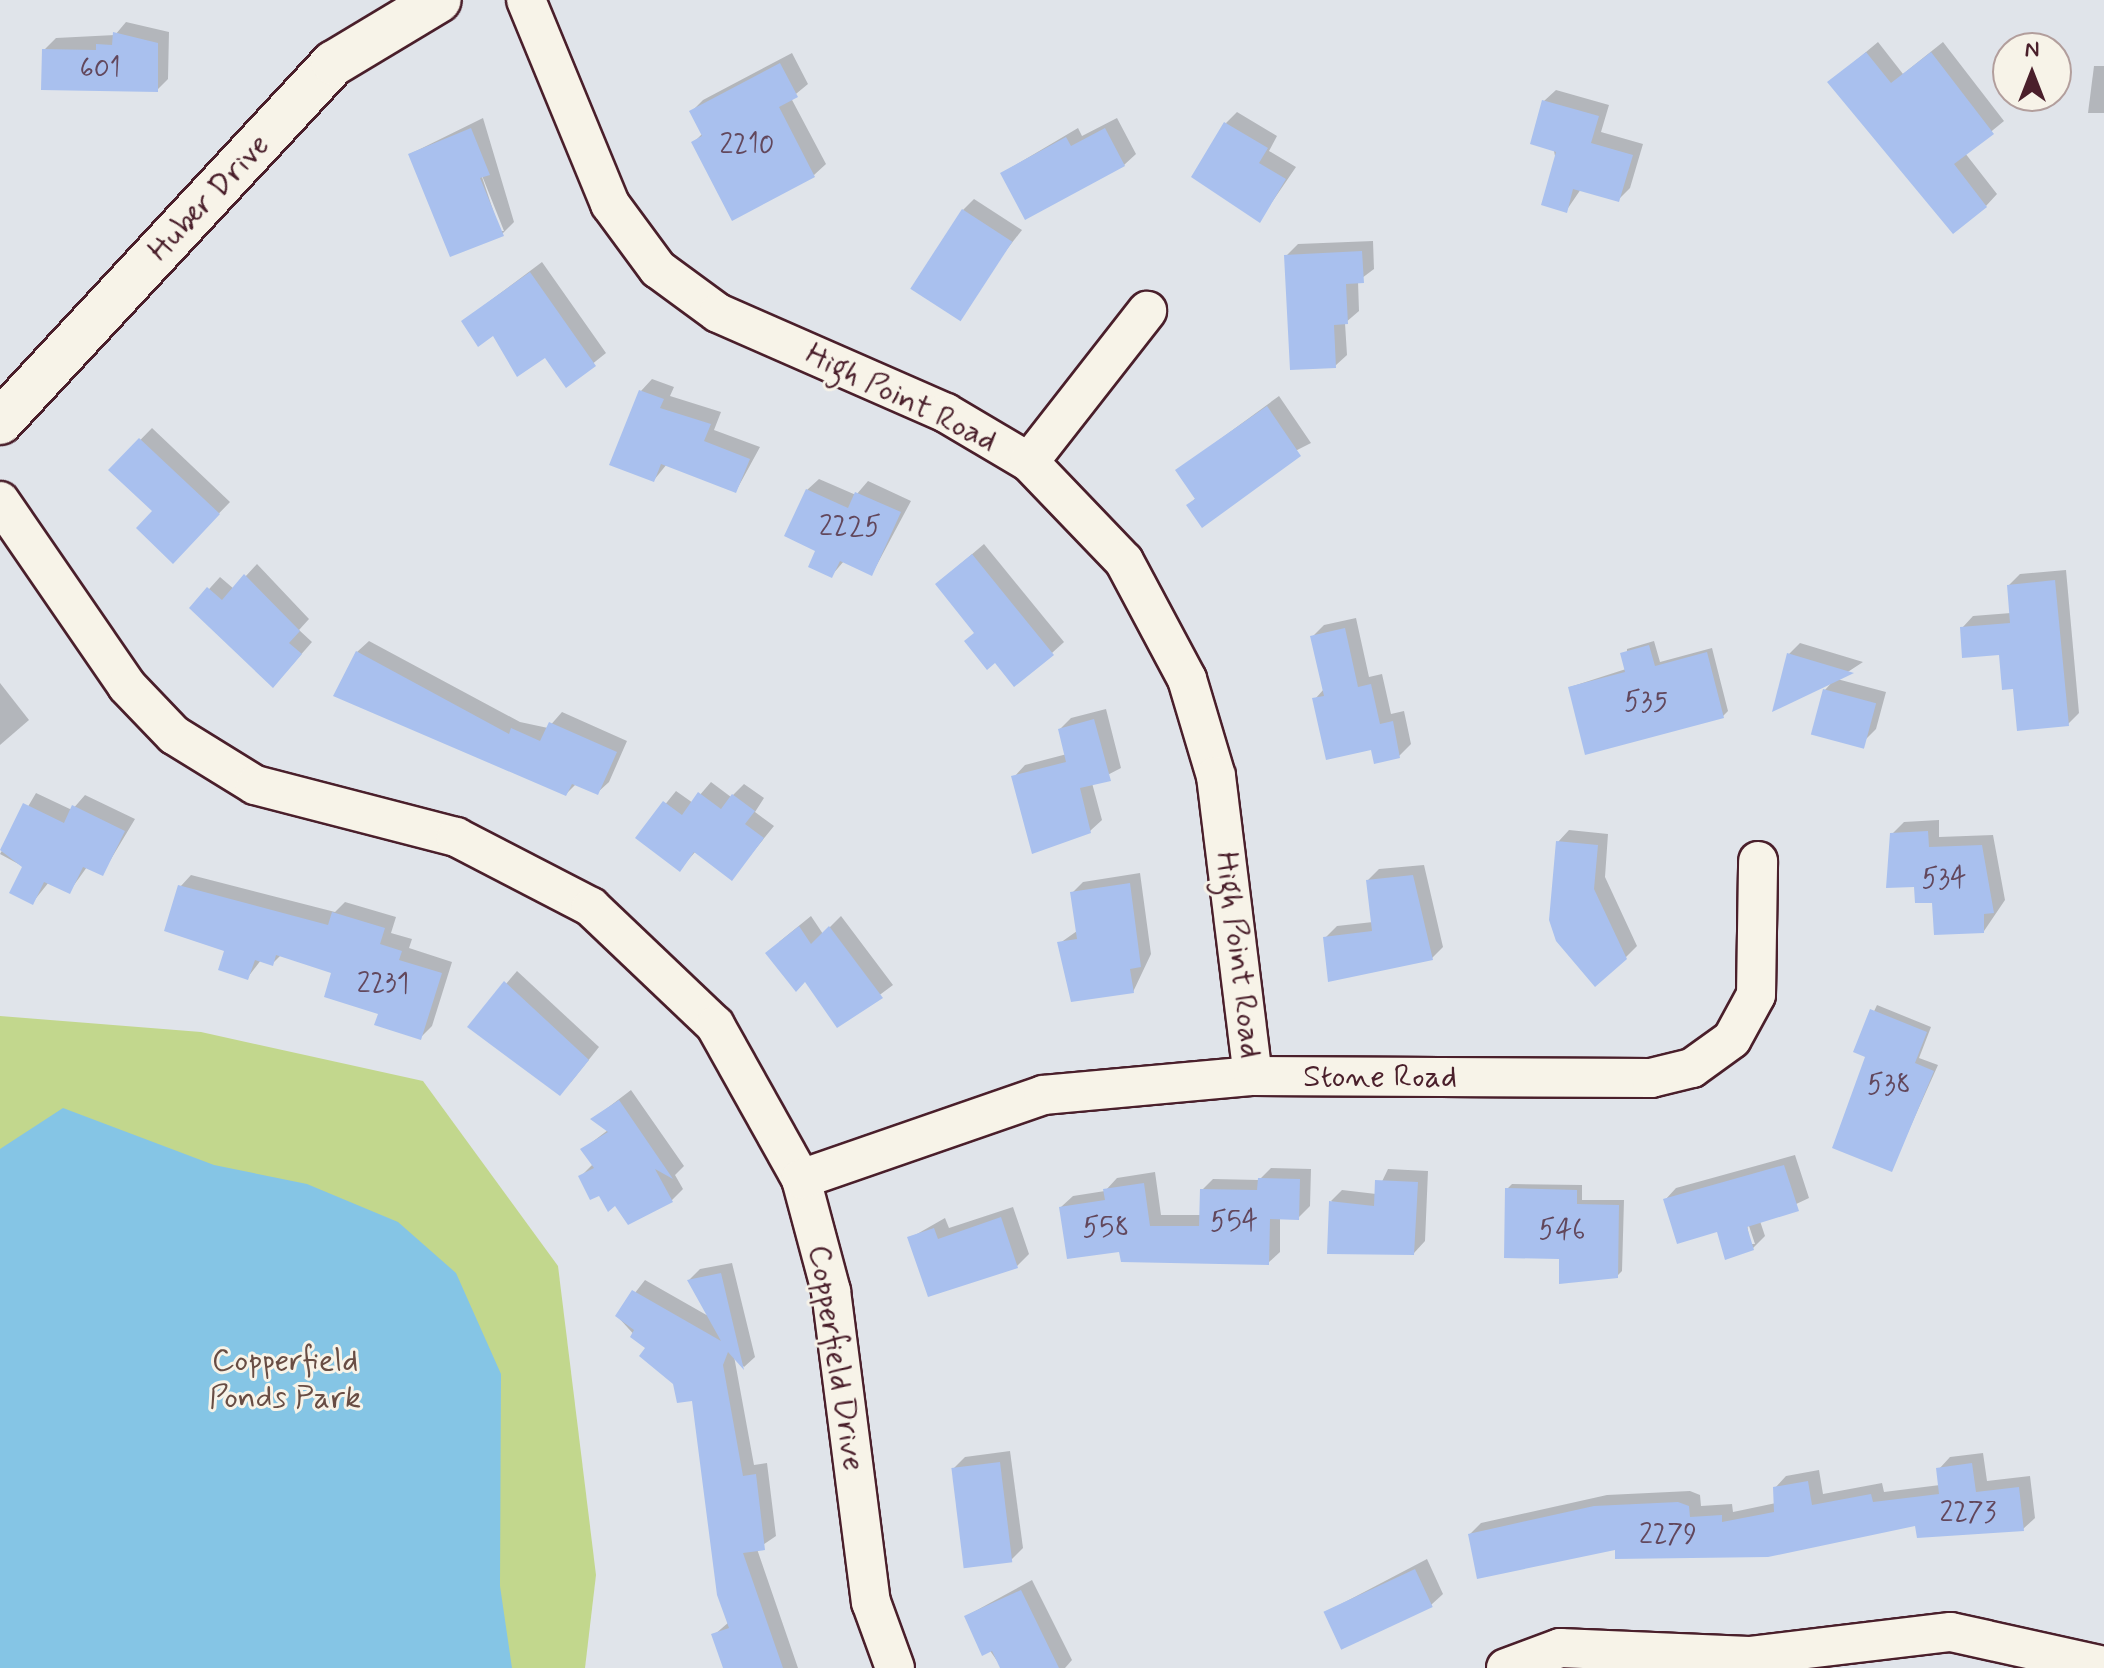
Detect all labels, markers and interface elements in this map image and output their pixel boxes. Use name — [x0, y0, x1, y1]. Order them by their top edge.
north arrow — [1992, 32, 2072, 112]
text: N — [2025, 36, 2039, 64]
house number: 601 — [79, 53, 121, 87]
street label: Huber Drive — [141, 127, 277, 269]
house number: 2210 — [719, 129, 775, 163]
street label: High Point Road — [799, 335, 1003, 461]
house number: 2225 — [819, 511, 881, 545]
house number: 535 — [1624, 686, 1668, 720]
street label: High Point Road — [1206, 849, 1270, 1061]
house number: 534 — [1921, 863, 1967, 897]
house number: 2231 — [357, 968, 409, 1002]
street label: Stone Road — [1303, 1058, 1457, 1096]
house number: 538 — [1867, 1069, 1911, 1103]
house number: 554 — [1210, 1206, 1258, 1240]
house number: 558 — [1083, 1212, 1129, 1246]
house number: 546 — [1539, 1214, 1585, 1248]
street label: Copperfield Drive — [799, 1244, 873, 1472]
park label: Copperfield Ponds Park — [210, 1343, 360, 1418]
house number: 2273 — [1940, 1497, 1996, 1531]
house number: 2279 — [1639, 1519, 1697, 1553]

